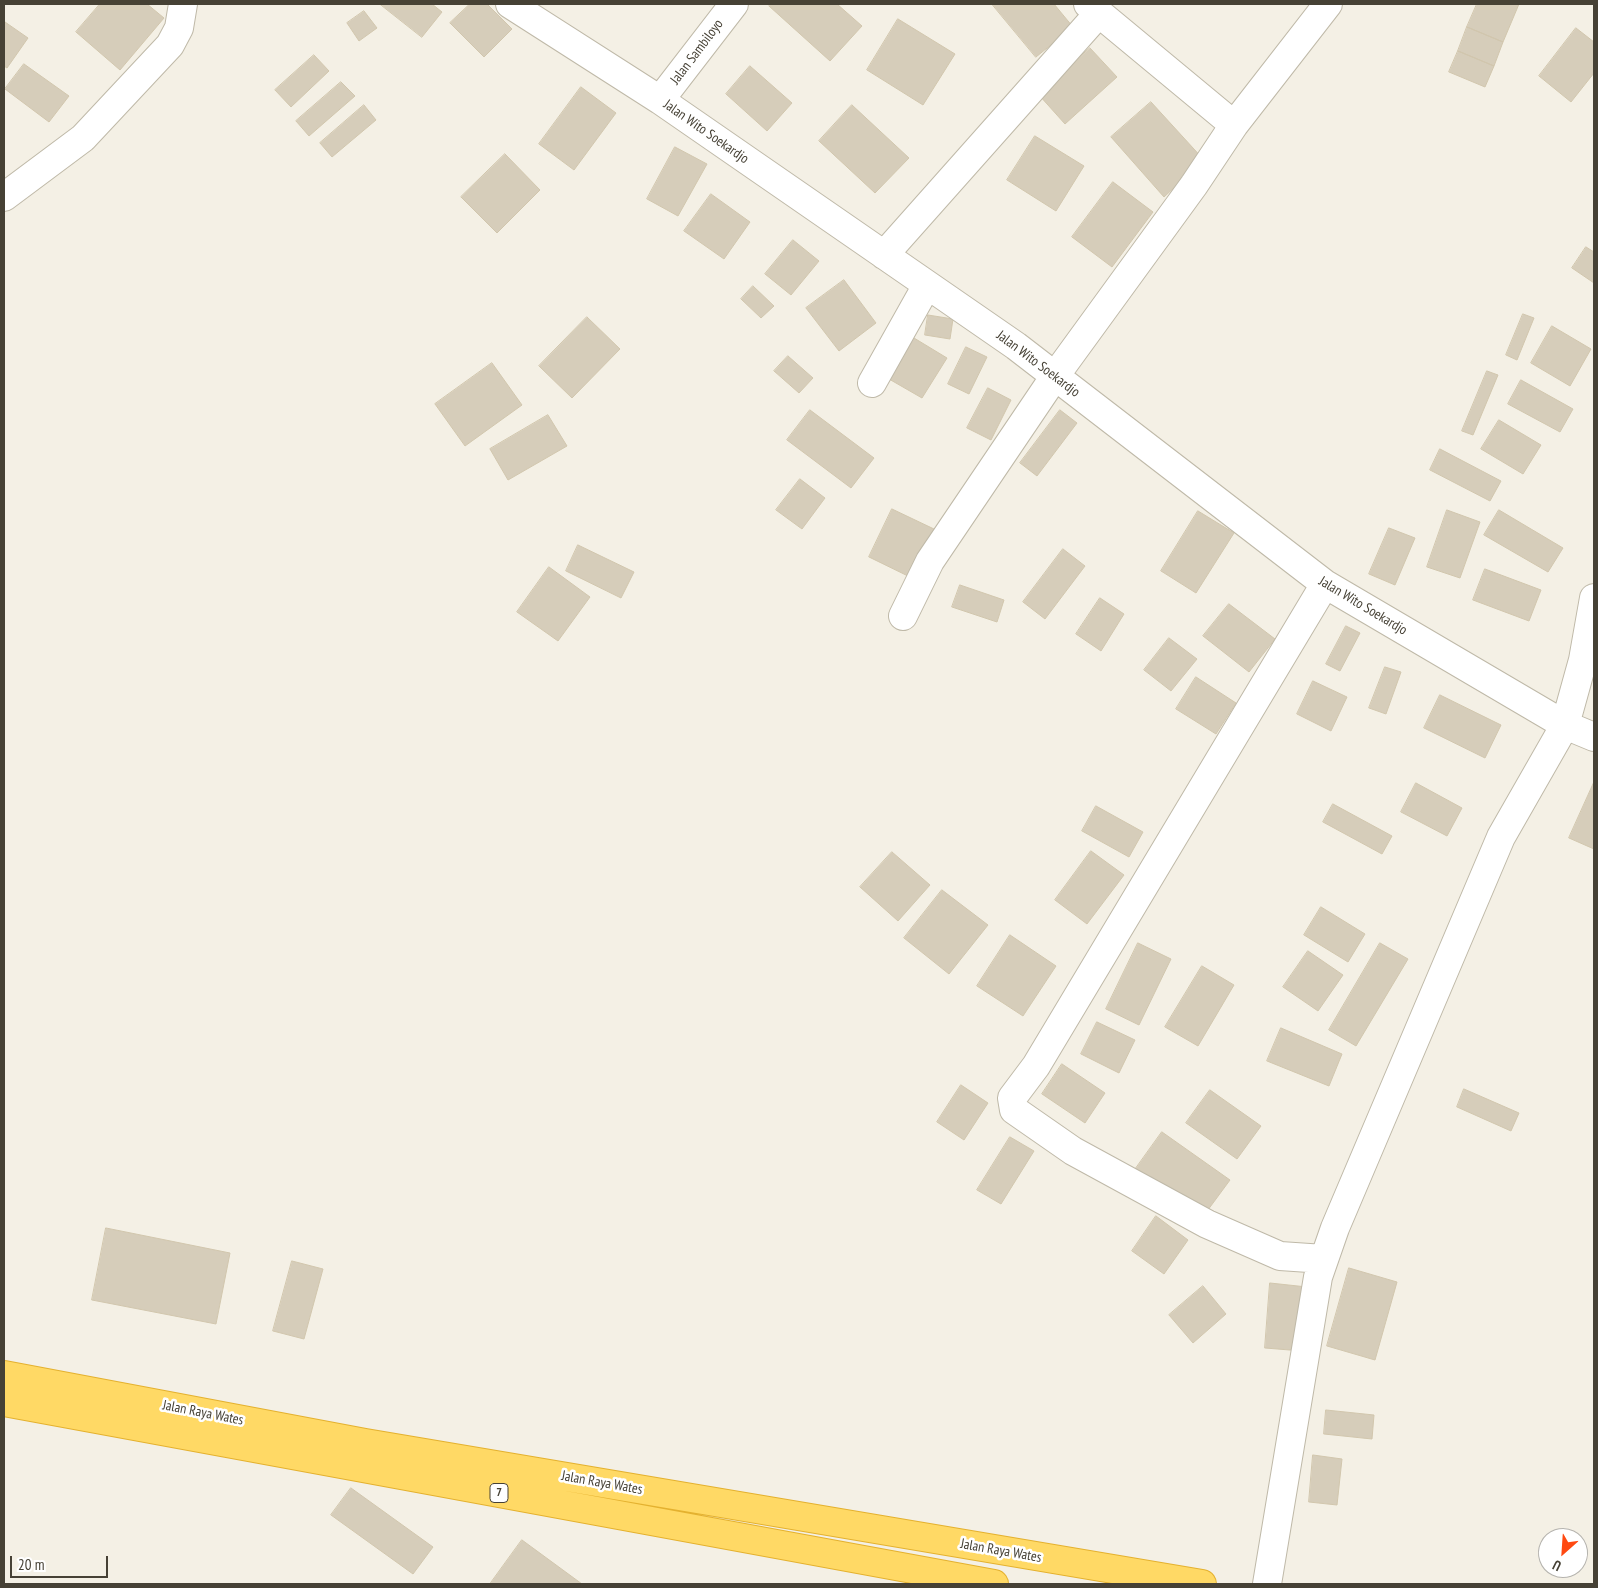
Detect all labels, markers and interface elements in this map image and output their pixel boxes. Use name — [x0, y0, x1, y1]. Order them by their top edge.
street label: Jalan Sambiloyo — [667, 16, 727, 88]
street label: Jalan Wito Soekardjo — [660, 96, 752, 168]
street label: Jalan Wito Soekardjo — [993, 327, 1083, 401]
street label: Jalan Wito Soekardjo — [1316, 573, 1410, 639]
street label: Jalan Raya Wates — [161, 1397, 245, 1429]
street label: Jalan Raya Wates — [560, 1468, 644, 1498]
road number: 7 — [490, 1484, 508, 1502]
north arrow — [1538, 1528, 1588, 1578]
street label: Jalan Raya Wates — [959, 1536, 1043, 1566]
scale bar — [12, 1546, 110, 1578]
text: 20 m — [18, 1555, 44, 1574]
text: U — [1550, 1556, 1564, 1575]

